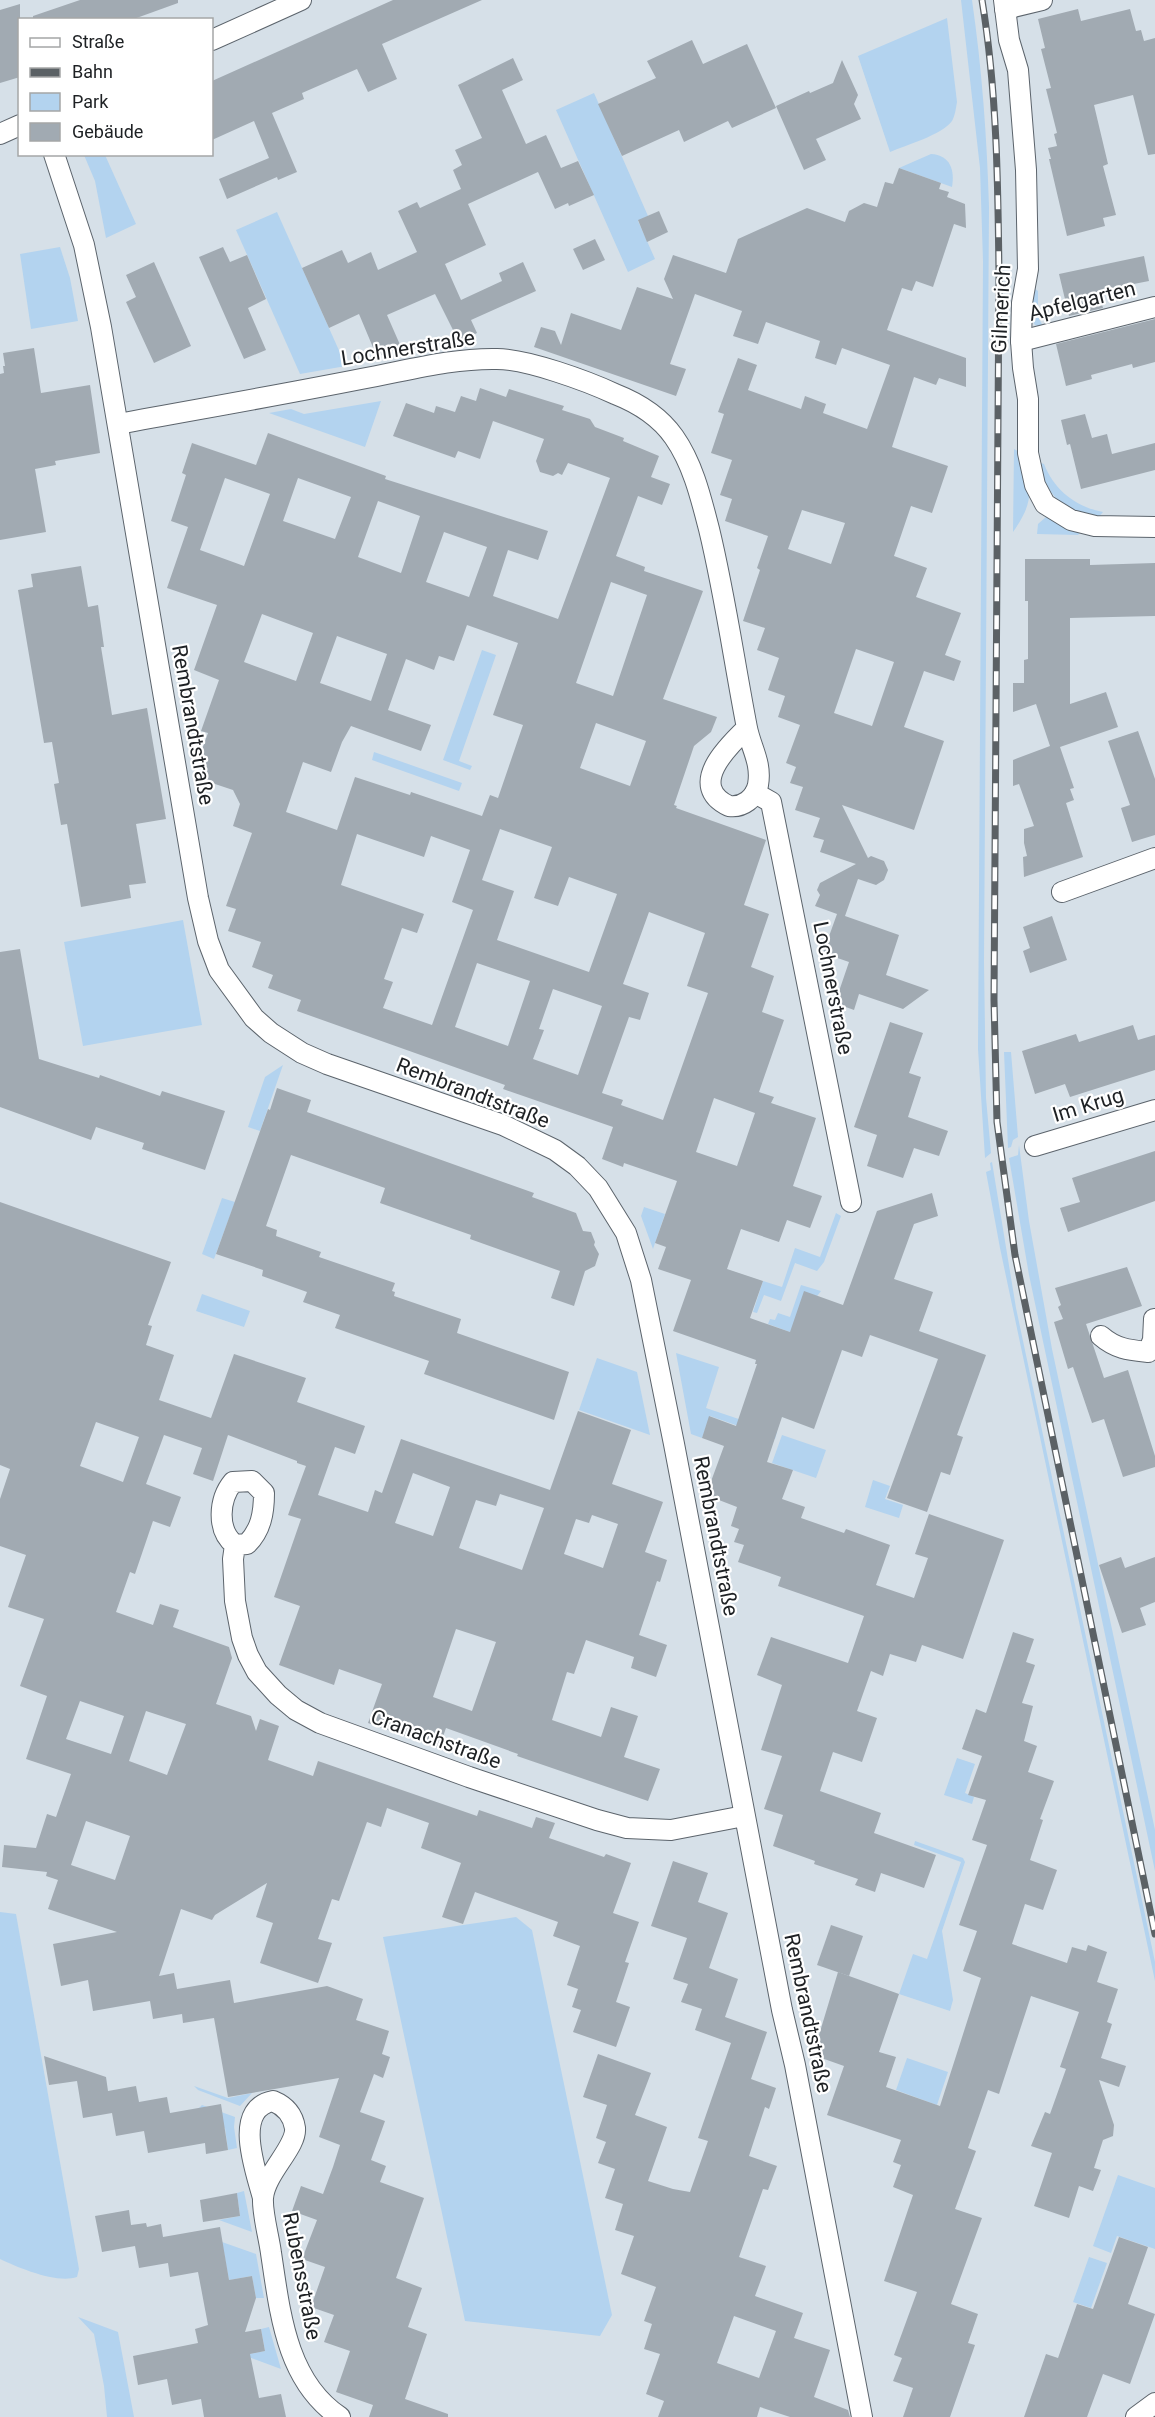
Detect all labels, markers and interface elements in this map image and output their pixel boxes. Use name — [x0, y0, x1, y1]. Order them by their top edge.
legend — [18, 18, 213, 156]
text: Straße — [72, 31, 124, 52]
text: Bahn — [72, 61, 113, 82]
text: Park — [72, 91, 109, 112]
text: Gebäude — [72, 121, 143, 142]
street label: Gilmerich — [987, 264, 1015, 354]
street label: Apfelgarten — [1026, 276, 1138, 326]
street label: Lochnerstraße — [339, 326, 477, 370]
street label: Rembrandtstraße — [167, 643, 219, 807]
street label: Lochnerstraße — [808, 919, 858, 1057]
street label: Rembrandtstraße — [393, 1053, 553, 1133]
street label: Im Krug — [1050, 1083, 1126, 1127]
street label: Rembrandtstraße — [689, 1454, 743, 1618]
street label: Cranachstraße — [368, 1704, 504, 1774]
street label: Rembrandtstraße — [779, 1931, 837, 2095]
street label: Rubensstraße — [278, 2210, 326, 2342]

